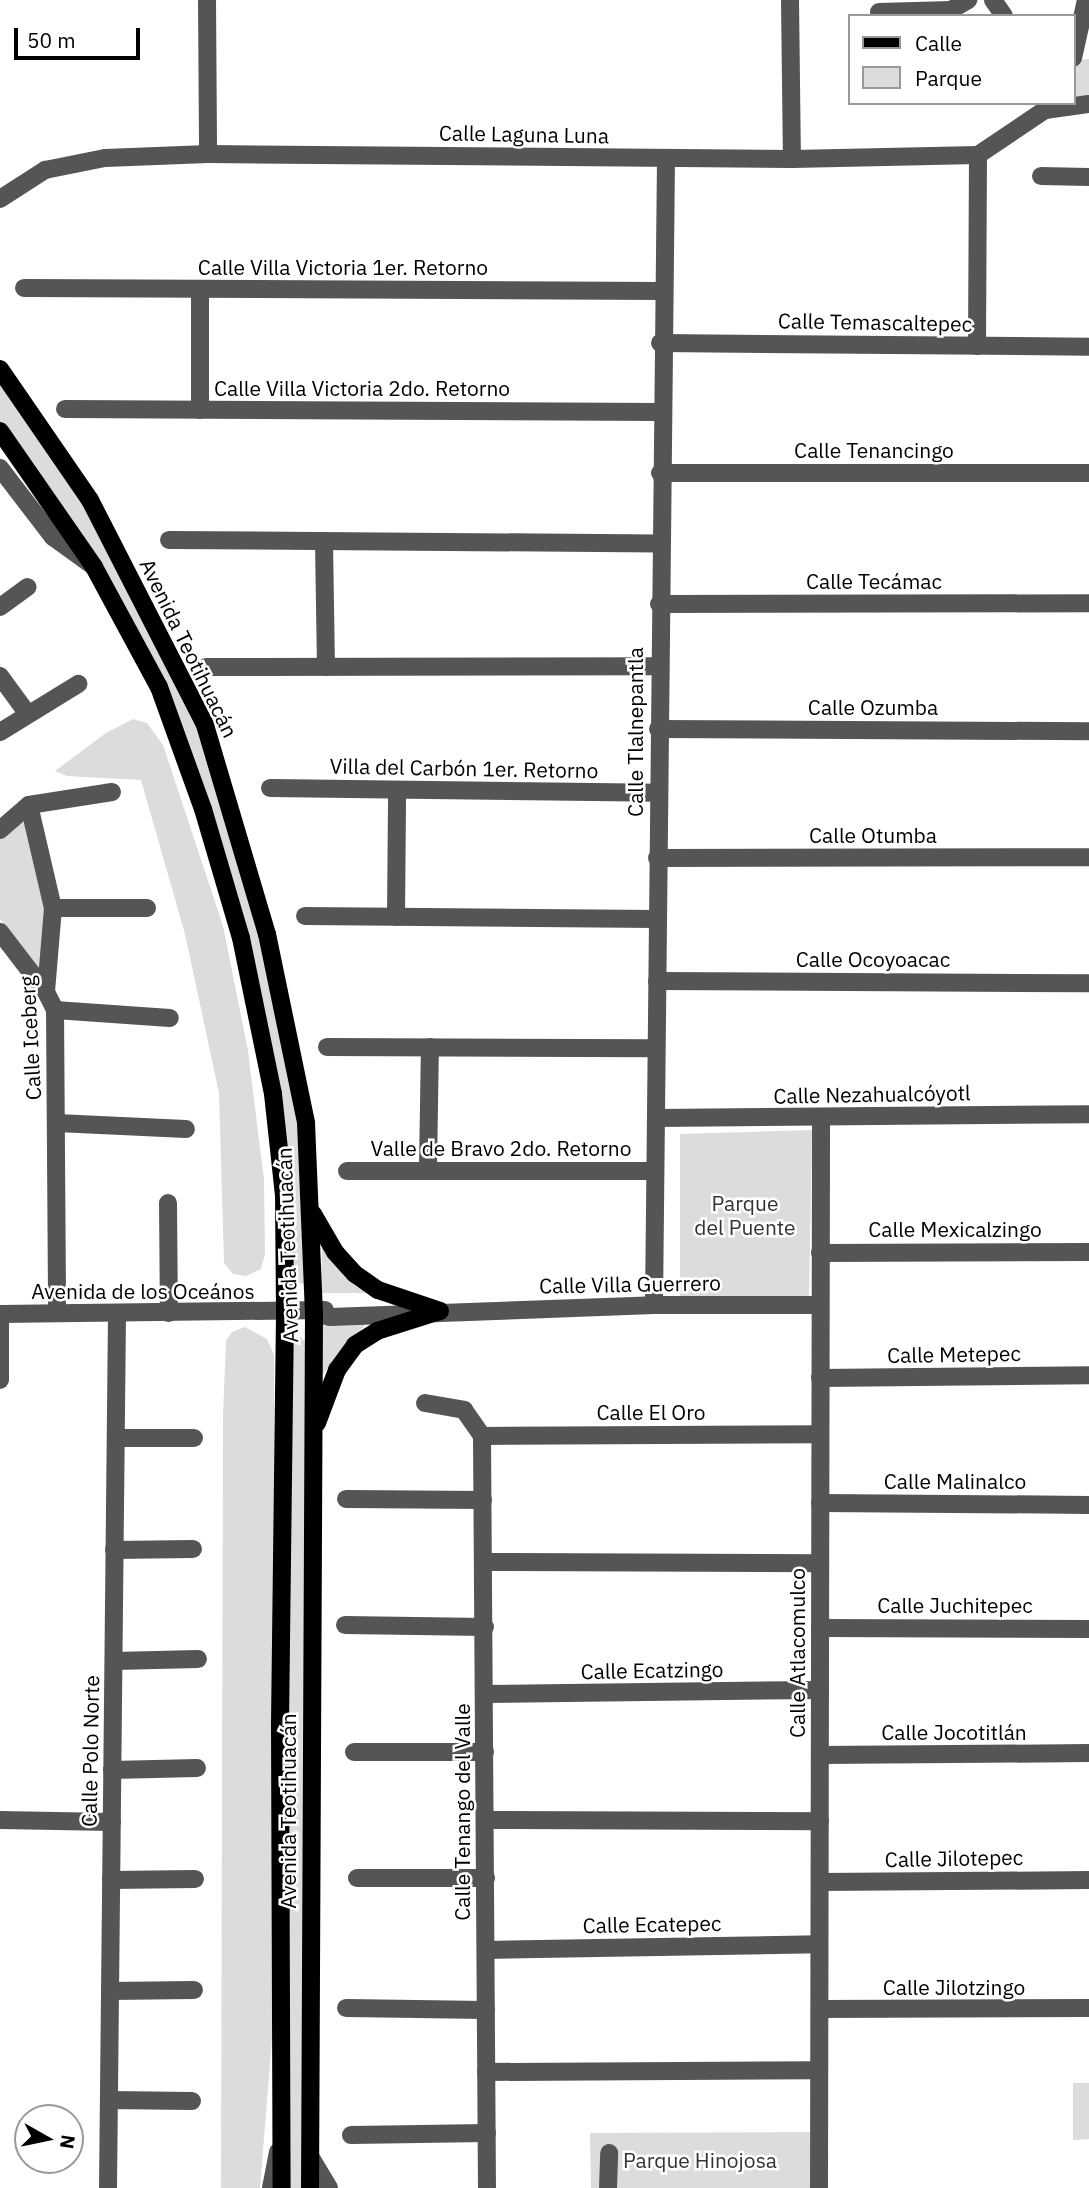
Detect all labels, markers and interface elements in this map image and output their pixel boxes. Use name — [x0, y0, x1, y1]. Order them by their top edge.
scale bar — [18, 14, 144, 58]
legend — [848, 14, 1075, 105]
text: 50 m — [27, 26, 76, 54]
text: Calle — [915, 29, 962, 57]
text: Parque — [915, 64, 982, 92]
street label: Calle Laguna Luna — [439, 120, 609, 148]
street label: Calle Villa Victoria 1er. Retorno — [198, 254, 488, 280]
street label: Calle Temascaltepec — [778, 308, 972, 336]
street label: Calle Villa Victoria 2do. Retorno — [214, 375, 510, 401]
street label: Calle Tenancingo — [794, 437, 954, 463]
street label: Avenida Teotihuacán — [135, 555, 243, 741]
street label: Calle Tecámac — [806, 568, 942, 594]
street label: Calle Tlalnepantla — [622, 647, 648, 817]
street label: Calle Ozumba — [808, 694, 938, 720]
street label: Villa del Carbón 1er. Retorno — [329, 753, 599, 783]
street label: Calle Otumba — [809, 822, 937, 848]
street label: Calle Ocoyoacac — [796, 946, 950, 972]
street label: Calle Iceberg — [14, 975, 46, 1101]
street label: Calle Nezahualcóyotl — [773, 1080, 971, 1108]
street label: Valle de Bravo 2do. Retorno — [371, 1135, 631, 1161]
street label: Avenida Teotihuacán — [271, 1147, 303, 1343]
park label: Parque del Puente — [694, 1190, 796, 1240]
street label: Calle Mexicalzingo — [868, 1216, 1042, 1242]
street label: Calle Villa Guerrero — [539, 1270, 721, 1298]
street label: Avenida de los Oceános — [31, 1278, 255, 1304]
street label: Calle Metepec — [887, 1340, 1021, 1368]
street label: Calle El Oro — [596, 1399, 706, 1425]
street label: Calle Malinalco — [884, 1468, 1026, 1494]
street label: Calle Atlacomulco — [784, 1568, 810, 1738]
street label: Calle Juchitepec — [877, 1592, 1033, 1618]
street label: Calle Ecatzingo — [580, 1656, 724, 1684]
street label: Calle Polo Norte — [76, 1675, 104, 1827]
street label: Calle Tenango del Valle — [449, 1703, 475, 1921]
street label: Avenida Teotihuacán — [275, 1713, 301, 1909]
street label: Calle Jocotitlán — [881, 1719, 1027, 1745]
street label: Calle Jilotepec — [885, 1844, 1023, 1872]
street label: Calle Ecatepec — [582, 1910, 722, 1938]
street label: Calle Jilotzingo — [883, 1974, 1025, 2000]
north arrow — [14, 2104, 84, 2174]
text: N — [55, 2133, 81, 2151]
park label: Parque Hinojosa — [623, 2147, 777, 2173]

